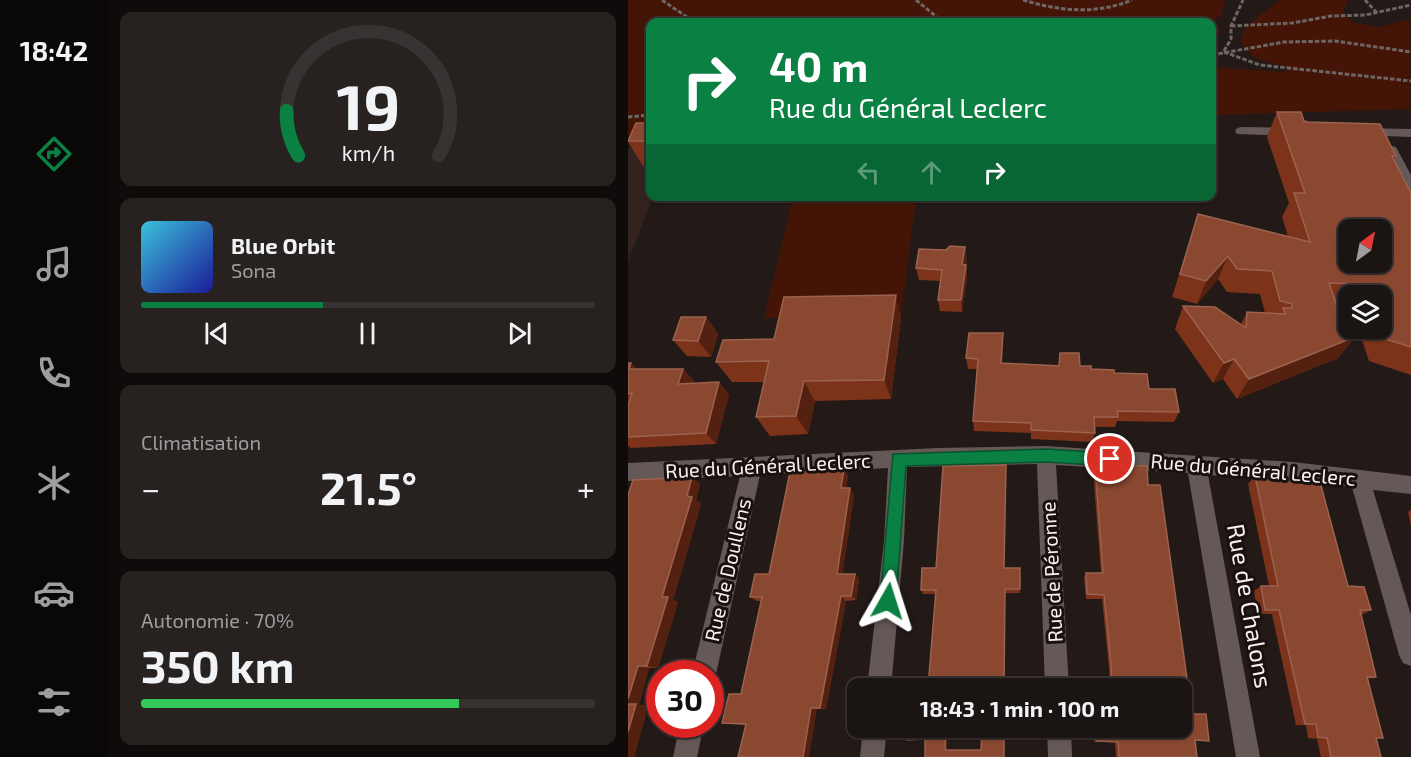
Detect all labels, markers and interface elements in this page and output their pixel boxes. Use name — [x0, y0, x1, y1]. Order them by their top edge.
text: 18:42 — [20, 34, 88, 66]
text: 40 m — [769, 40, 868, 90]
icon: right — [670, 42, 748, 120]
text: 19 — [336, 68, 400, 143]
text: Rue du Général Leclerc — [769, 91, 1047, 123]
icon: directions — [33, 133, 75, 175]
text: km/h — [341, 141, 395, 166]
icon: left — [852, 156, 885, 189]
icon: ahead — [915, 156, 948, 189]
icon: right — [978, 156, 1011, 189]
north arrow — [1338, 219, 1392, 273]
map controls — [1338, 219, 1392, 339]
text: Blue Orbit — [231, 232, 335, 258]
icon: music — [33, 243, 75, 285]
text: Sona — [231, 258, 276, 282]
button: layers — [1338, 285, 1392, 339]
icon: previous — [200, 317, 233, 350]
icon: pause — [351, 317, 384, 350]
icon: next — [503, 317, 536, 350]
icon: phone — [33, 352, 75, 394]
text: Climatisation — [141, 430, 261, 454]
pin — [1084, 433, 1135, 484]
icon: arrive — [1093, 442, 1126, 475]
street label: Rue du Général Leclerc — [665, 448, 872, 482]
street label: Rue du Général Leclerc — [1150, 448, 1357, 490]
text: 21.5° — [320, 460, 417, 514]
icon: climate — [33, 462, 75, 504]
text: − — [141, 468, 160, 508]
text: + — [577, 468, 595, 508]
street label: Rue de Doullens — [699, 496, 755, 644]
street label: Rue de Péronne — [1035, 501, 1067, 643]
street label: Rue de Chalons — [1222, 521, 1279, 690]
position arrow — [856, 569, 920, 633]
icon: car — [33, 572, 75, 614]
text: Autonomie · 70% — [141, 608, 294, 632]
text: 350 km — [141, 638, 294, 692]
speed limit sign: 30 — [646, 660, 724, 738]
icon: filters — [33, 681, 75, 723]
text: 18:43 · 1 min · 100 m — [920, 695, 1119, 721]

